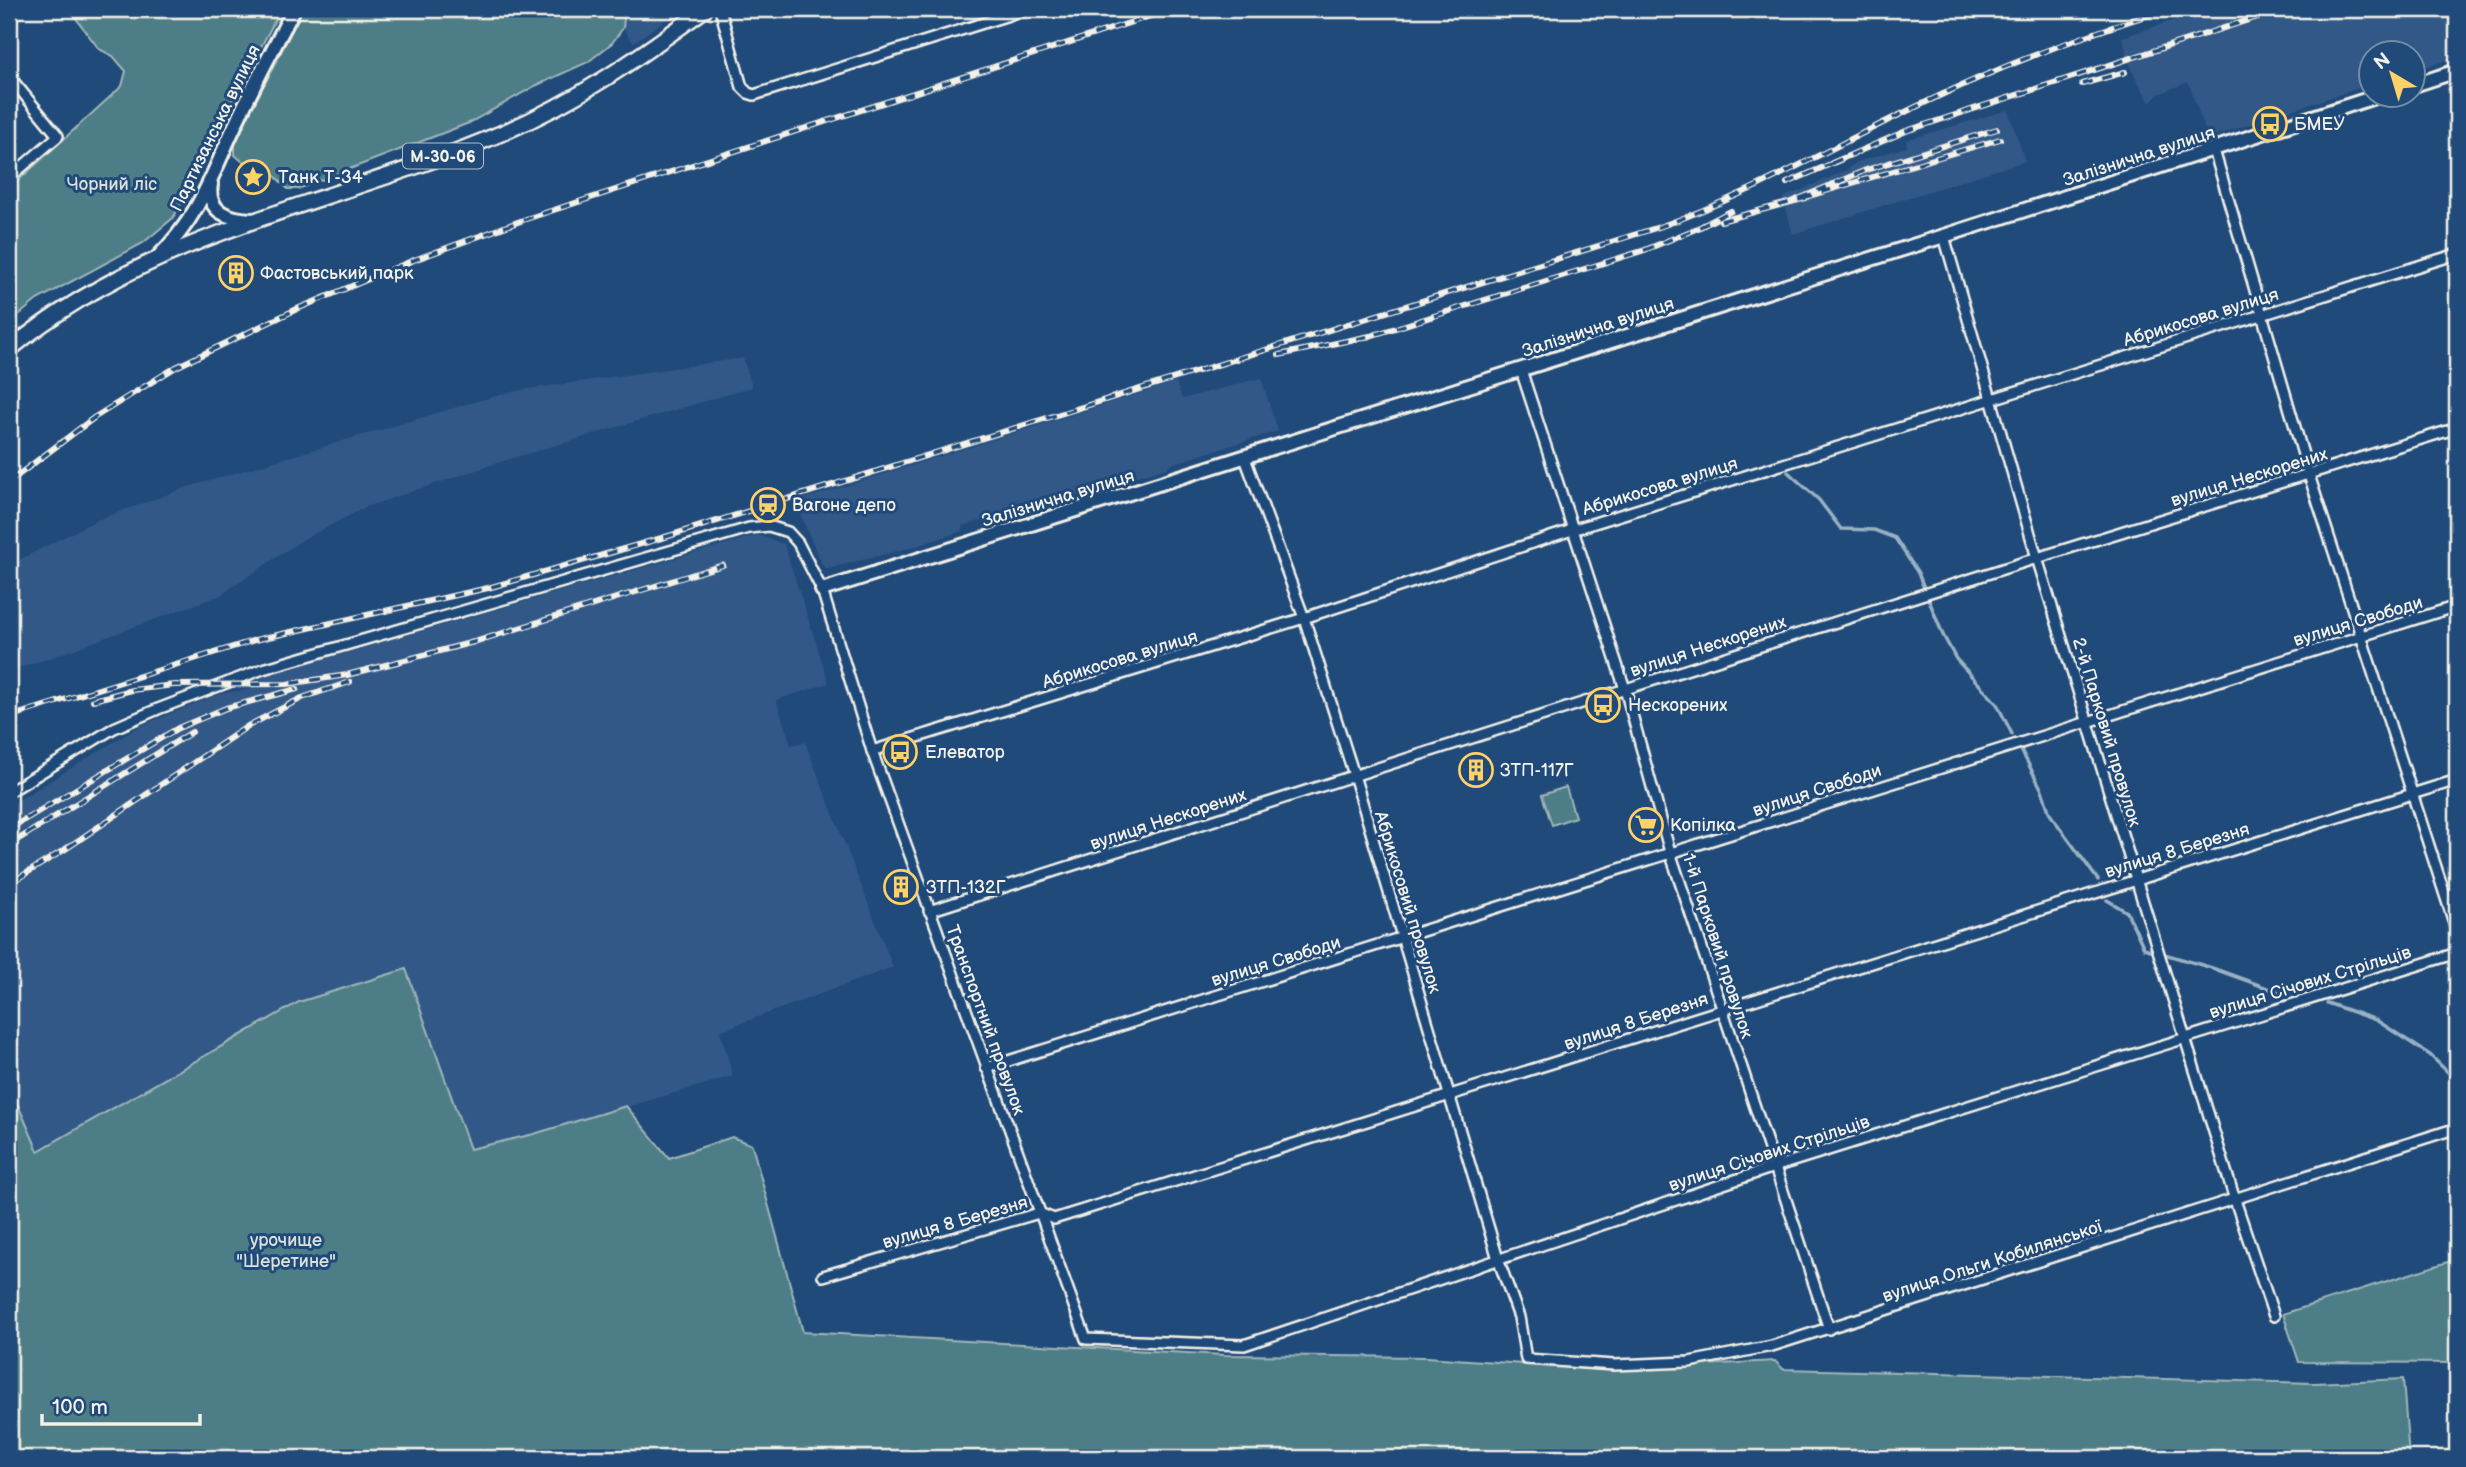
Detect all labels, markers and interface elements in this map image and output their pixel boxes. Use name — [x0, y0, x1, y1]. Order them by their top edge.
north arrow — [2358, 38, 2428, 108]
street label: Партизанська вулиця — [166, 41, 265, 215]
text: N — [2370, 48, 2395, 75]
bus stop icon: БМЕУ — [2251, 105, 2289, 143]
place label: БМЕУ — [2294, 114, 2345, 135]
street label: Залізнична вулиця — [2061, 122, 2218, 191]
road number: М-30-06 — [403, 144, 483, 168]
place icon: Танк Т-34 — [234, 158, 272, 196]
place label: Танк Т-34 — [278, 167, 363, 188]
park label: Чорний ліс — [67, 174, 157, 195]
building icon: Фастовський парк — [217, 254, 255, 292]
place label: Фастовський парк — [260, 263, 414, 284]
street label: Абрикосова вулиця — [2120, 284, 2281, 351]
street label: Залізнична вулиця — [1520, 293, 1677, 362]
street label: вулиця Нескорених — [2168, 444, 2330, 511]
street label: Абрикосова вулиця — [1579, 453, 1740, 520]
street label: Залізнична вулиця — [979, 465, 1137, 532]
station icon: Вагоне депо — [749, 486, 787, 524]
place label: Вагоне депо — [792, 495, 896, 516]
street label: вулиця Свободи — [2291, 592, 2425, 651]
street label: вулиця Нескорених — [1627, 611, 1789, 682]
street label: Абрикосова вулиця — [1039, 626, 1200, 693]
street label: 2-й Парковий провулок — [2068, 635, 2145, 830]
bus stop icon: Нескорених — [1584, 686, 1622, 724]
place label: Нескорених — [1628, 695, 1727, 716]
bus stop icon: Елеватор — [881, 733, 919, 771]
place label: Елеватор — [925, 742, 1005, 763]
building icon: ЗТП-117Г — [1457, 751, 1495, 789]
place label: ЗТП-117Г — [1500, 760, 1574, 781]
street label: вулиця Свободи — [1750, 760, 1884, 821]
street label: вулиця Нескорених — [1087, 784, 1249, 855]
supermarket icon: Копілка — [1627, 806, 1665, 844]
street label: Абрикосовий провулок — [1370, 808, 1445, 996]
place label: Копілка — [1670, 815, 1736, 836]
street label: вулиця 8 Березня — [2102, 818, 2252, 882]
street label: 1-й Парковий провулок — [1678, 851, 1757, 1042]
building icon: ЗТП-132Г — [882, 868, 920, 906]
place label: ЗТП-132Г — [926, 877, 1006, 898]
street label: Транспортний провулок — [941, 922, 1030, 1118]
street label: вулиця Свободи — [1209, 932, 1343, 991]
street label: вулиця Січових Стрільців — [2207, 942, 2414, 1023]
street label: вулиця 8 Березня — [1561, 988, 1711, 1055]
street label: вулиця Січових Стрільців — [1666, 1111, 1873, 1196]
street label: вулиця 8 Березня — [880, 1192, 1030, 1253]
street label: вулиця Ольги Кобилянської — [1880, 1216, 2105, 1307]
park label: урочище "Шеретине" — [236, 1230, 336, 1272]
scale bar — [42, 1383, 200, 1427]
text: 100 m — [52, 1395, 108, 1420]

